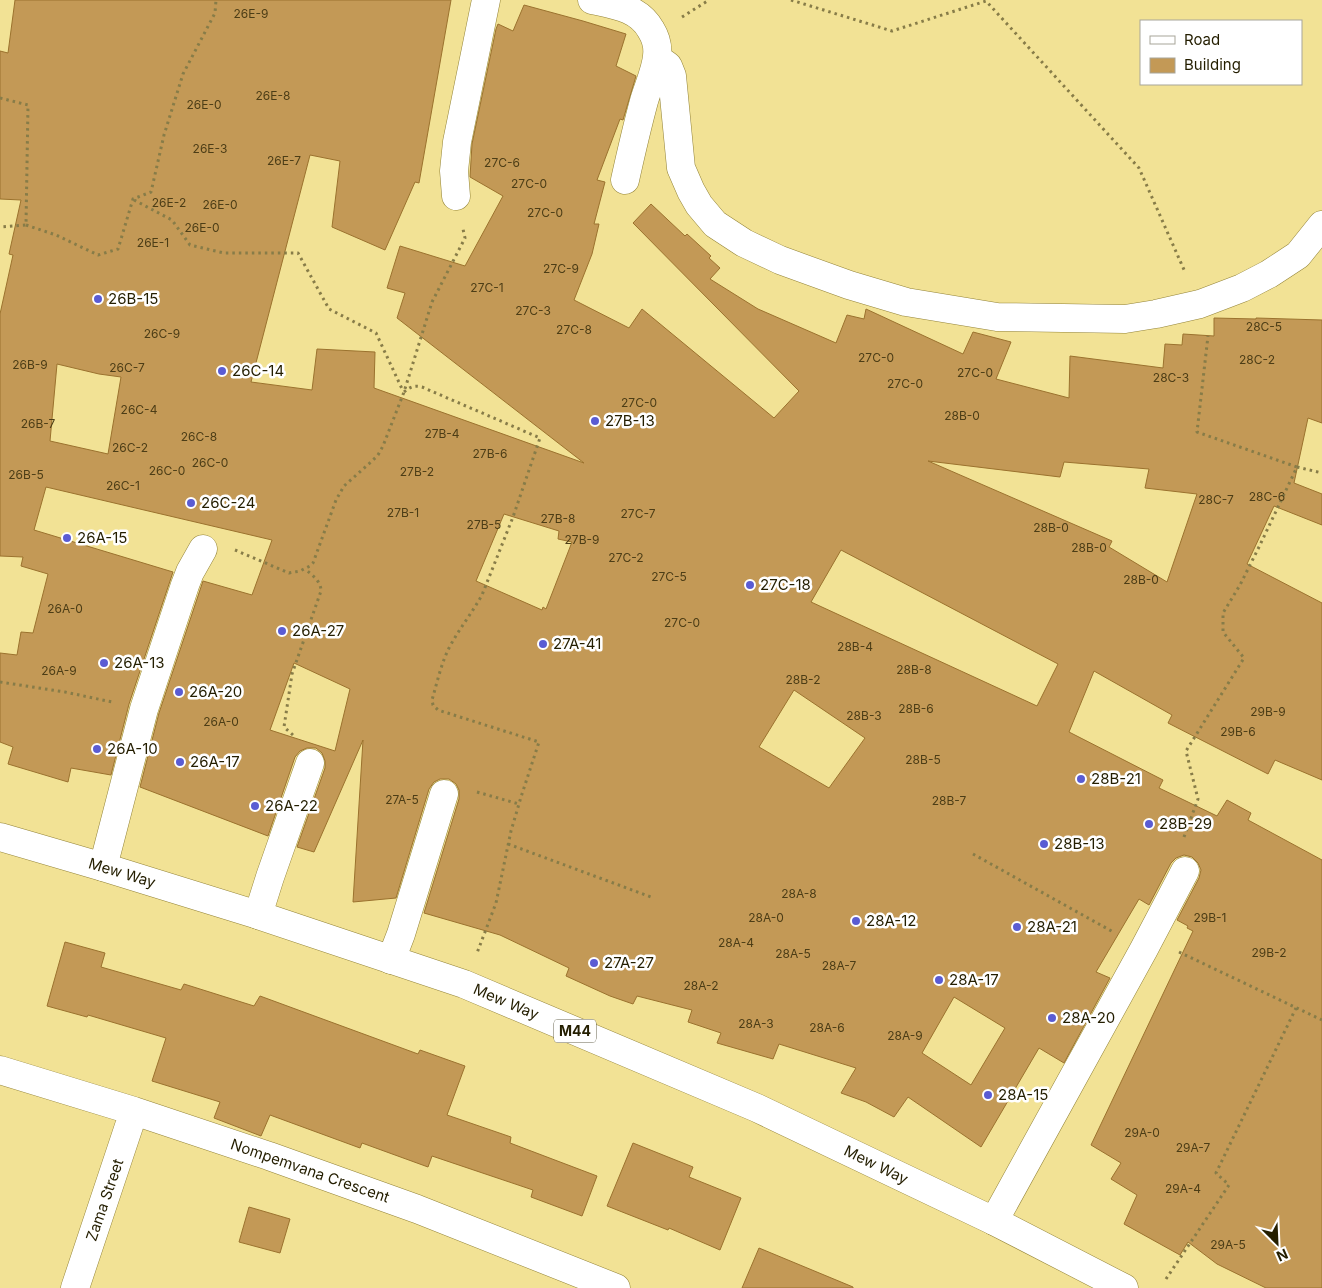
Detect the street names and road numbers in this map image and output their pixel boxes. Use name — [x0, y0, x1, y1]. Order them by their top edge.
street label: Mew Way — [86, 853, 159, 892]
street label: Mew Way — [471, 979, 542, 1024]
road number: M44 — [554, 1019, 596, 1042]
street label: Nompemvana Crescent — [228, 1134, 392, 1207]
street label: Mew Way — [841, 1141, 912, 1188]
street label: Zama Street — [82, 1156, 128, 1244]

